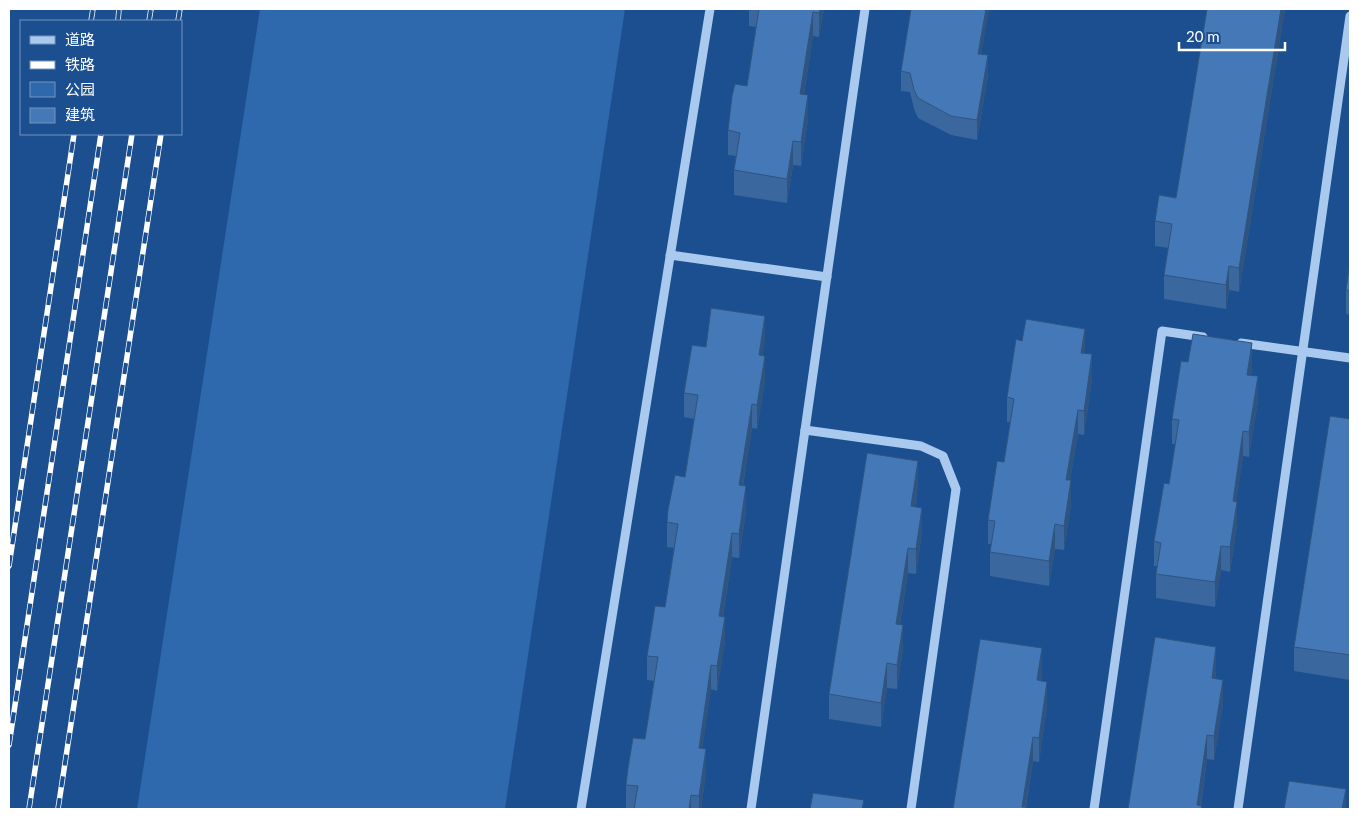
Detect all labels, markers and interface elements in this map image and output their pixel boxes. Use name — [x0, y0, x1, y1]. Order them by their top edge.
legend — [20, 20, 182, 135]
scale bar — [1179, 20, 1285, 52]
text: 20 m — [1186, 27, 1220, 45]
text: 道路 — [65, 30, 95, 48]
text: 铁路 — [65, 55, 95, 73]
text: 公园 — [65, 80, 95, 98]
text: 建筑 — [65, 105, 95, 123]

